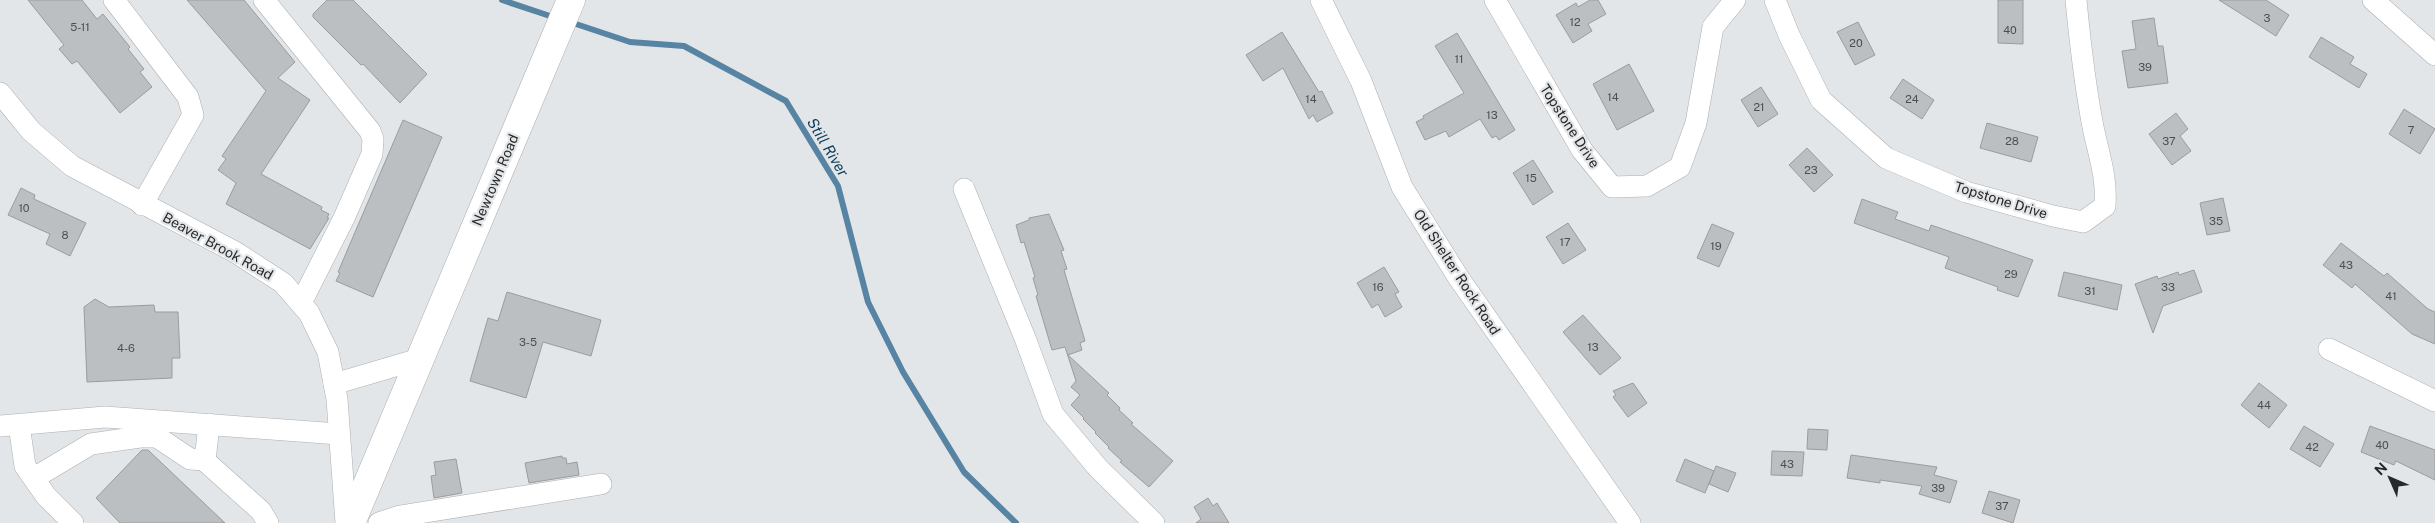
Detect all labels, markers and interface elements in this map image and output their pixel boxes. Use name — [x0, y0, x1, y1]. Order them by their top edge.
house number: 3 — [2264, 12, 2271, 24]
house number: 12 — [1569, 16, 1581, 28]
house number: 5-11 — [70, 21, 90, 33]
house number: 40 — [2003, 24, 2017, 36]
house number: 20 — [1849, 37, 1863, 49]
house number: 11 — [1455, 53, 1463, 65]
house number: 39 — [2138, 61, 2152, 73]
street label: Topstone Drive — [1537, 81, 1603, 171]
house number: 14 — [1607, 91, 1619, 103]
house number: 14 — [1305, 93, 1317, 105]
house number: 24 — [1905, 93, 1919, 105]
house number: 21 — [1753, 101, 1765, 113]
house number: 13 — [1486, 109, 1498, 121]
water label: Still River — [804, 115, 852, 180]
house number: 7 — [2408, 124, 2415, 136]
street label: Newtown Road — [469, 132, 521, 228]
house number: 28 — [2005, 135, 2019, 147]
house number: 37 — [2162, 135, 2176, 147]
house number: 23 — [1804, 164, 1818, 176]
house number: 15 — [1525, 172, 1537, 184]
street label: Topstone Drive — [1953, 178, 2050, 222]
house number: 10 — [18, 202, 30, 214]
street label: Old Shelter Rock Road — [1411, 206, 1503, 338]
street label: Beaver Brook Road — [160, 209, 276, 283]
house number: 35 — [2209, 215, 2223, 227]
house number: 8 — [61, 229, 69, 241]
house number: 17 — [1559, 236, 1571, 248]
house number: 19 — [1710, 240, 1722, 252]
house number: 43 — [2339, 259, 2353, 271]
house number: 29 — [2004, 268, 2018, 280]
house number: 16 — [1372, 281, 1384, 293]
house number: 33 — [2161, 281, 2175, 293]
house number: 31 — [2084, 285, 2096, 297]
house number: 41 — [2385, 290, 2397, 302]
house number: 3-5 — [519, 336, 537, 348]
house number: 13 — [1587, 341, 1599, 353]
house number: 4-6 — [117, 342, 135, 354]
house number: 44 — [2257, 399, 2271, 411]
house number: 40 — [2375, 439, 2389, 451]
house number: 42 — [2305, 441, 2319, 453]
north arrow — [2365, 453, 2415, 503]
house number: 43 — [1780, 458, 1794, 470]
text: N — [2371, 459, 2390, 478]
house number: 39 — [1931, 482, 1945, 494]
house number: 37 — [1995, 500, 2009, 512]

